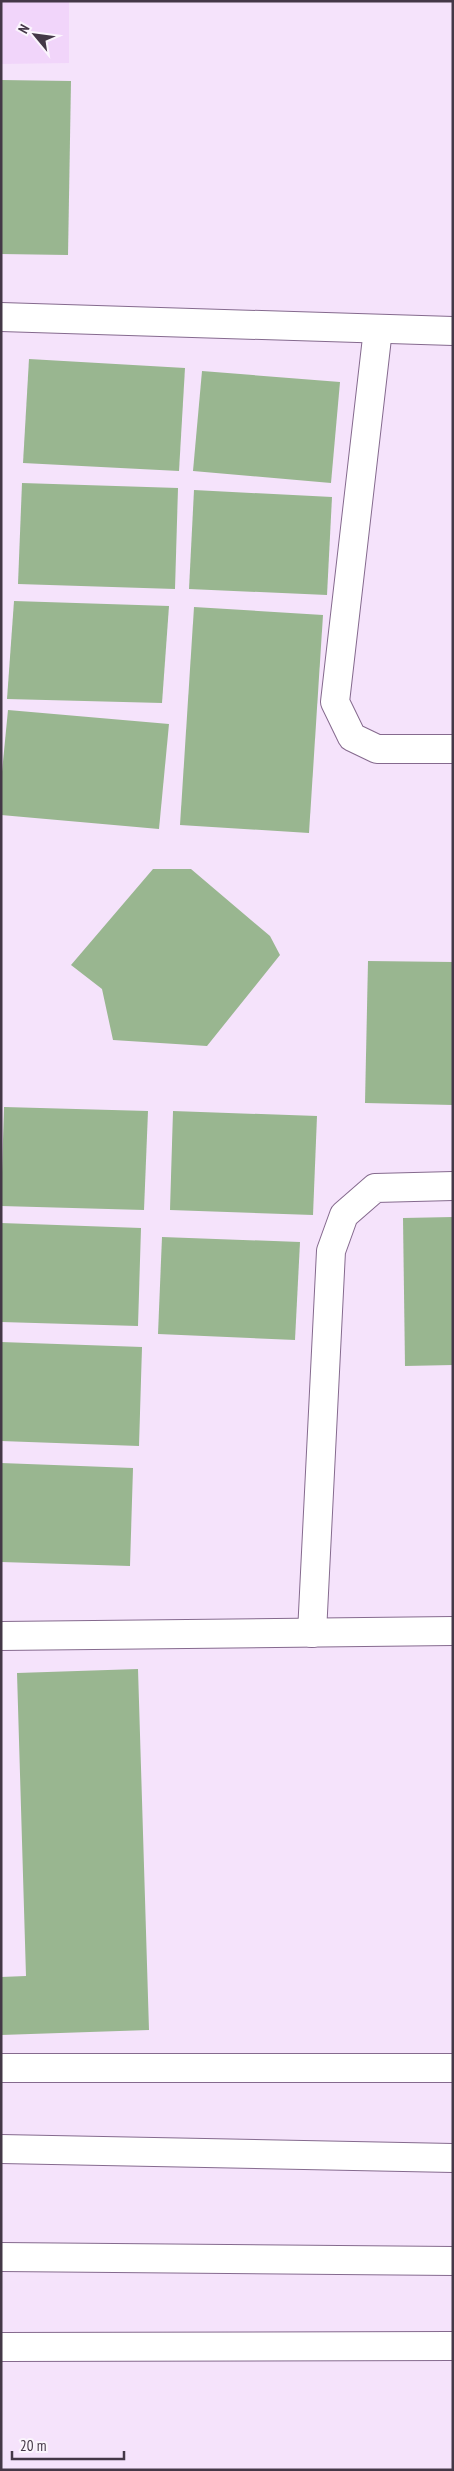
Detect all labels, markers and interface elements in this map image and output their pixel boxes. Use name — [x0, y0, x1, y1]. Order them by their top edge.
north arrow — [10, 10, 60, 60]
text: N — [14, 21, 33, 36]
scale bar — [12, 2428, 125, 2460]
text: 20 m — [20, 2436, 46, 2455]

